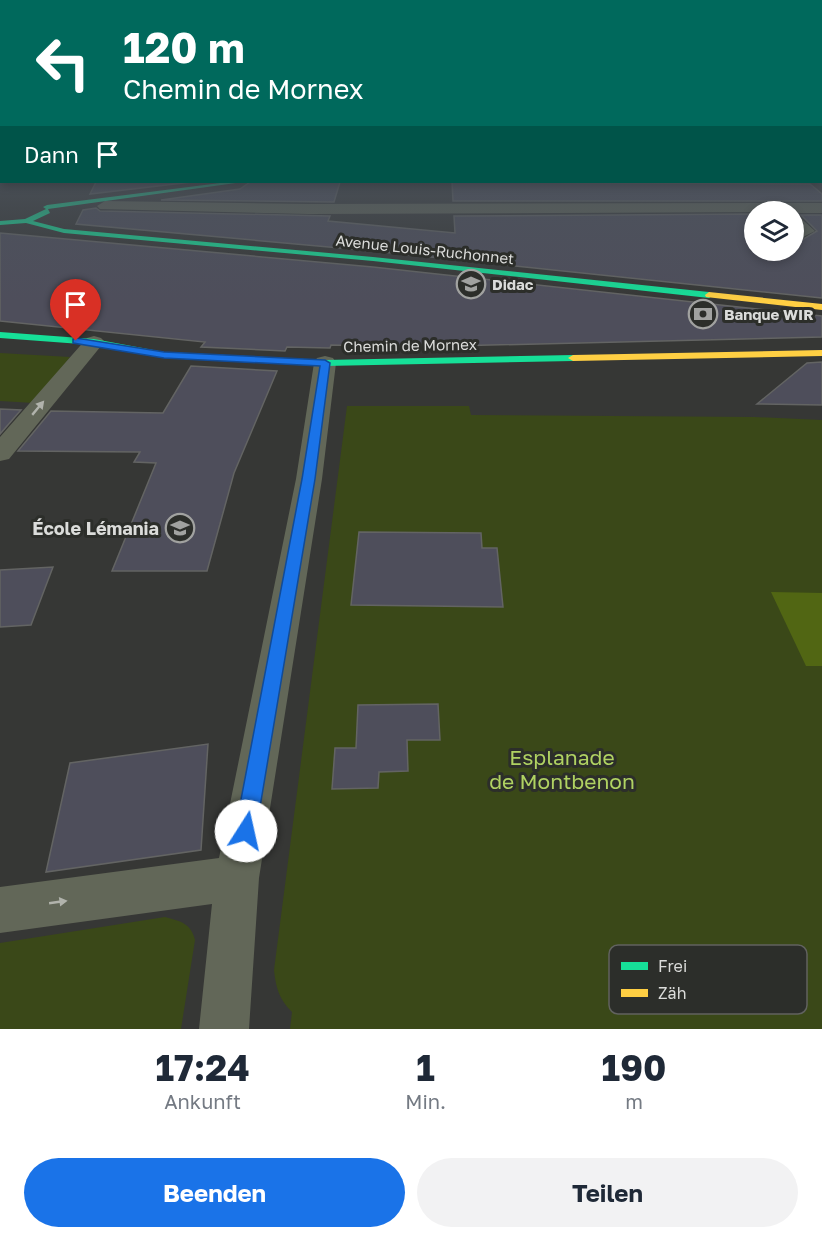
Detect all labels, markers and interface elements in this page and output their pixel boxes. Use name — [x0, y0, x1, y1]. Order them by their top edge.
text: 120 m — [123, 22, 245, 72]
icon: left — [24, 24, 102, 102]
text: Chemin de Mornex — [123, 73, 364, 105]
icon: arrive — [91, 138, 124, 171]
text: Dann — [24, 141, 79, 168]
map controls — [744, 201, 804, 261]
button: layers — [744, 201, 804, 261]
street label: Avenue Louis-Ruchonnet — [335, 231, 515, 267]
school or university icon: Didac — [455, 268, 487, 300]
place label: Didac — [492, 275, 534, 293]
pin — [50, 279, 101, 341]
icon: arrive — [59, 288, 92, 321]
bank icon: Banque WIR — [687, 298, 719, 330]
place label: Banque WIR — [724, 305, 814, 323]
street label: Chemin de Mornex — [343, 335, 477, 355]
one-way arrow — [31, 401, 44, 416]
school or university icon: École Lémania — [164, 512, 196, 544]
place label: École Lémania — [32, 517, 159, 539]
park label: Esplanade de Montbenon — [489, 744, 635, 794]
position arrow — [214, 799, 278, 863]
one-way arrow — [49, 897, 68, 907]
legend — [609, 945, 807, 1014]
text: Frei — [658, 956, 687, 976]
text: Zäh — [658, 983, 686, 1003]
text: 17:24 — [156, 1046, 250, 1089]
text: 1 — [416, 1046, 435, 1089]
text: 190 — [602, 1046, 666, 1089]
text: Ankunft — [164, 1089, 241, 1113]
text: Min. — [405, 1089, 446, 1113]
text: m — [625, 1089, 643, 1113]
button: Beenden — [24, 1158, 405, 1227]
button: Teilen — [417, 1158, 798, 1227]

